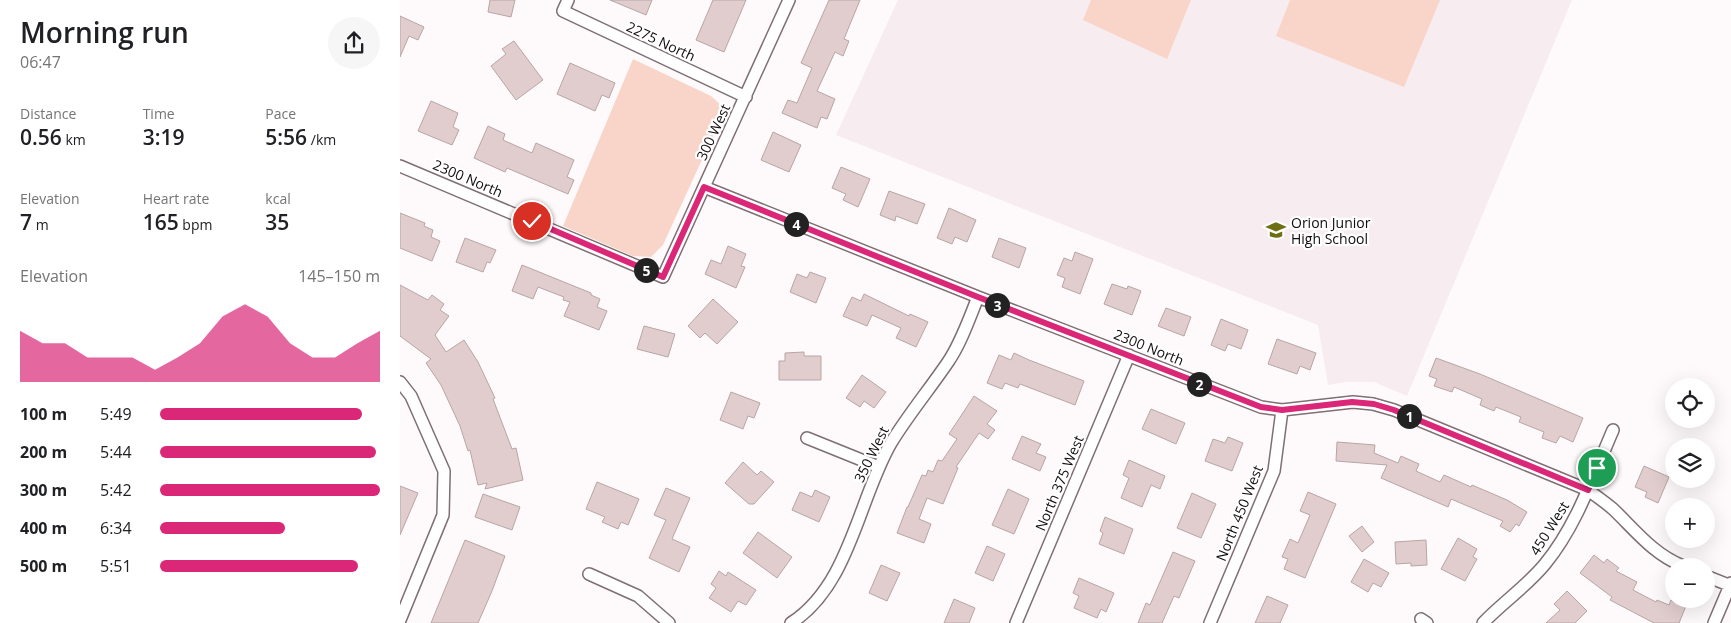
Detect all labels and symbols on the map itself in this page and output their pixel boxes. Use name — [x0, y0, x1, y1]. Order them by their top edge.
street label: 2275 North — [623, 17, 699, 65]
street label: 300 West — [692, 101, 734, 163]
street label: 2300 North — [430, 155, 506, 201]
pin — [511, 200, 553, 242]
pin: 4 — [784, 212, 808, 236]
place label: Orion Junior High School — [1291, 213, 1371, 248]
school or university icon: Orion Junior High School — [1265, 219, 1287, 241]
pin: 5 — [634, 258, 658, 282]
pin: 3 — [984, 292, 1010, 318]
street label: 2300 North — [1111, 324, 1187, 370]
pin: 2 — [1186, 372, 1212, 396]
pin: 1 — [1396, 404, 1422, 428]
street label: 350 West — [849, 423, 893, 485]
street label: North 375 West — [1030, 432, 1088, 534]
pin — [1576, 447, 1618, 489]
street label: North 450 West — [1211, 462, 1267, 564]
street label: 450 West — [1525, 497, 1573, 559]

